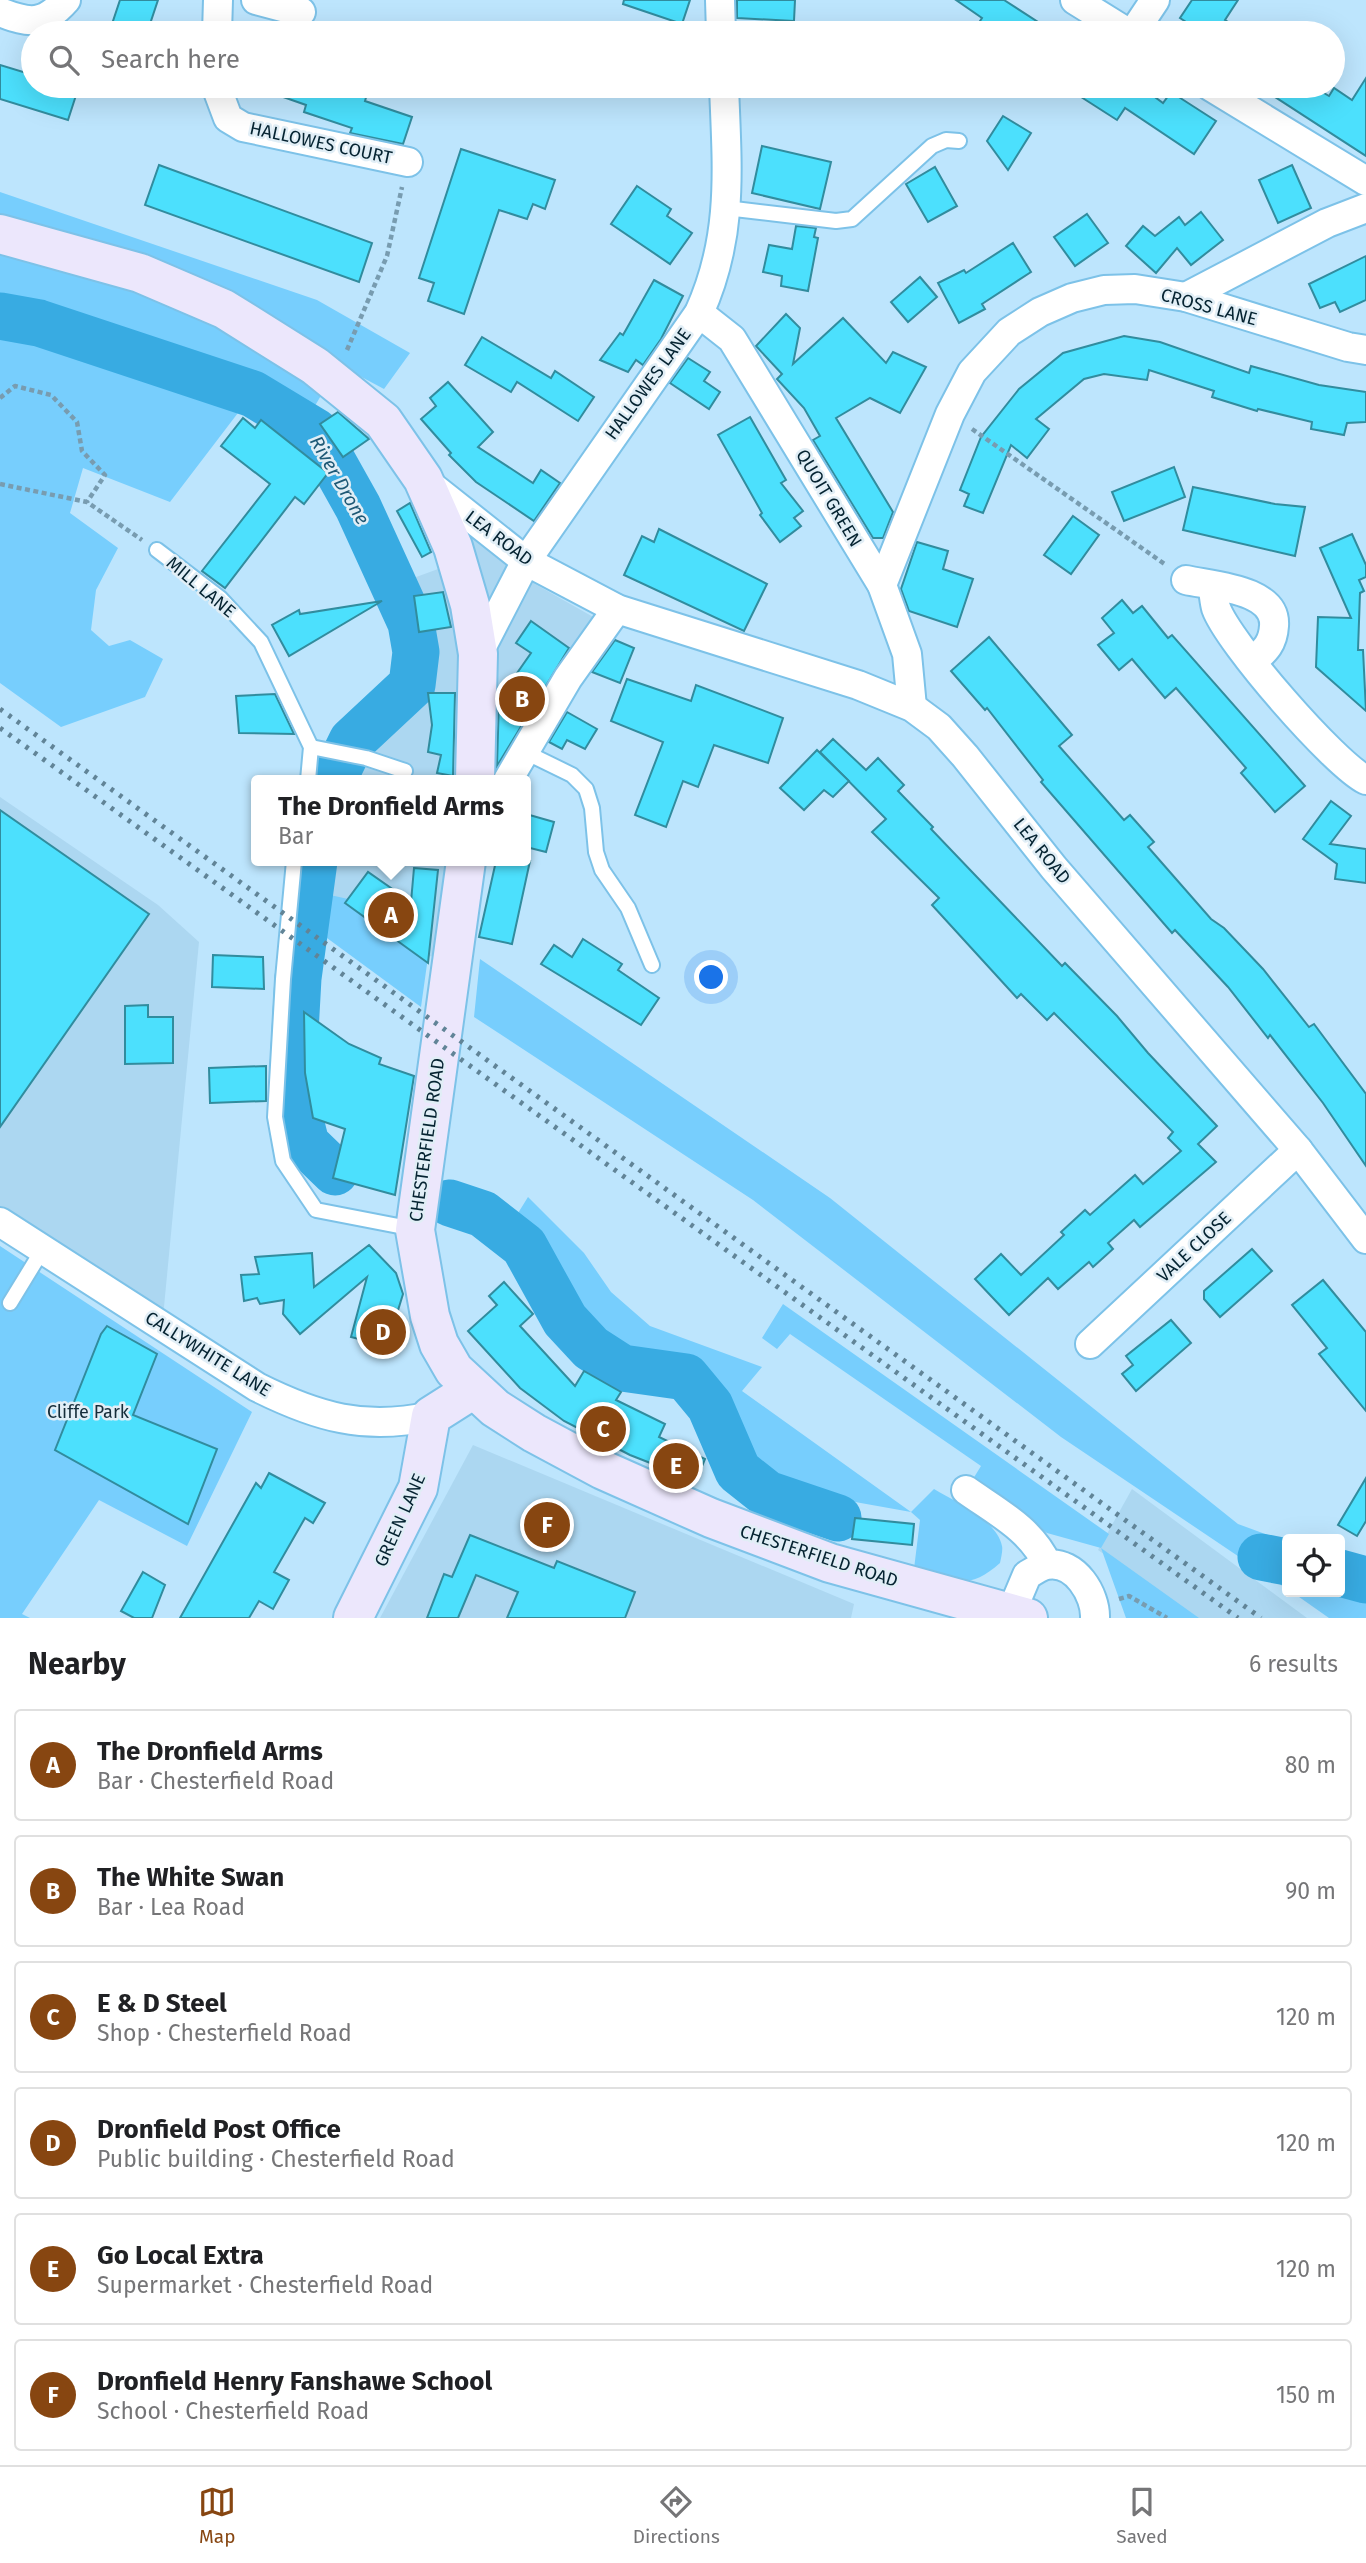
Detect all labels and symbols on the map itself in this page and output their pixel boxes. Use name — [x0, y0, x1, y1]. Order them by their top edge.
street label: HALLOWES COURT — [248, 117, 395, 169]
street label: CROSS LANE — [1159, 284, 1259, 330]
street label: HALLOWES LANE — [600, 324, 696, 444]
water label: River Drone — [305, 432, 374, 529]
street label: QUOIT GREEN — [791, 445, 867, 551]
street label: LEA ROAD — [461, 506, 537, 570]
street label: MILL LANE — [162, 552, 240, 622]
pin: B — [499, 673, 545, 725]
street label: LEA ROAD — [1009, 814, 1075, 888]
pin: A — [368, 889, 414, 941]
your location — [694, 960, 728, 994]
street label: CHESTERFIELD ROAD — [405, 1057, 449, 1223]
street label: VALE CLOSE — [1152, 1207, 1236, 1287]
pin: D — [360, 1306, 406, 1358]
street label: CALLYWHITE LANE — [141, 1307, 275, 1401]
park label: Cliffe Park — [47, 1401, 130, 1423]
pin: C — [580, 1403, 626, 1455]
pin: E — [653, 1440, 699, 1492]
street label: GREEN LANE — [370, 1470, 430, 1570]
pin: F — [524, 1499, 570, 1551]
street label: CHESTERFIELD ROAD — [737, 1520, 901, 1592]

